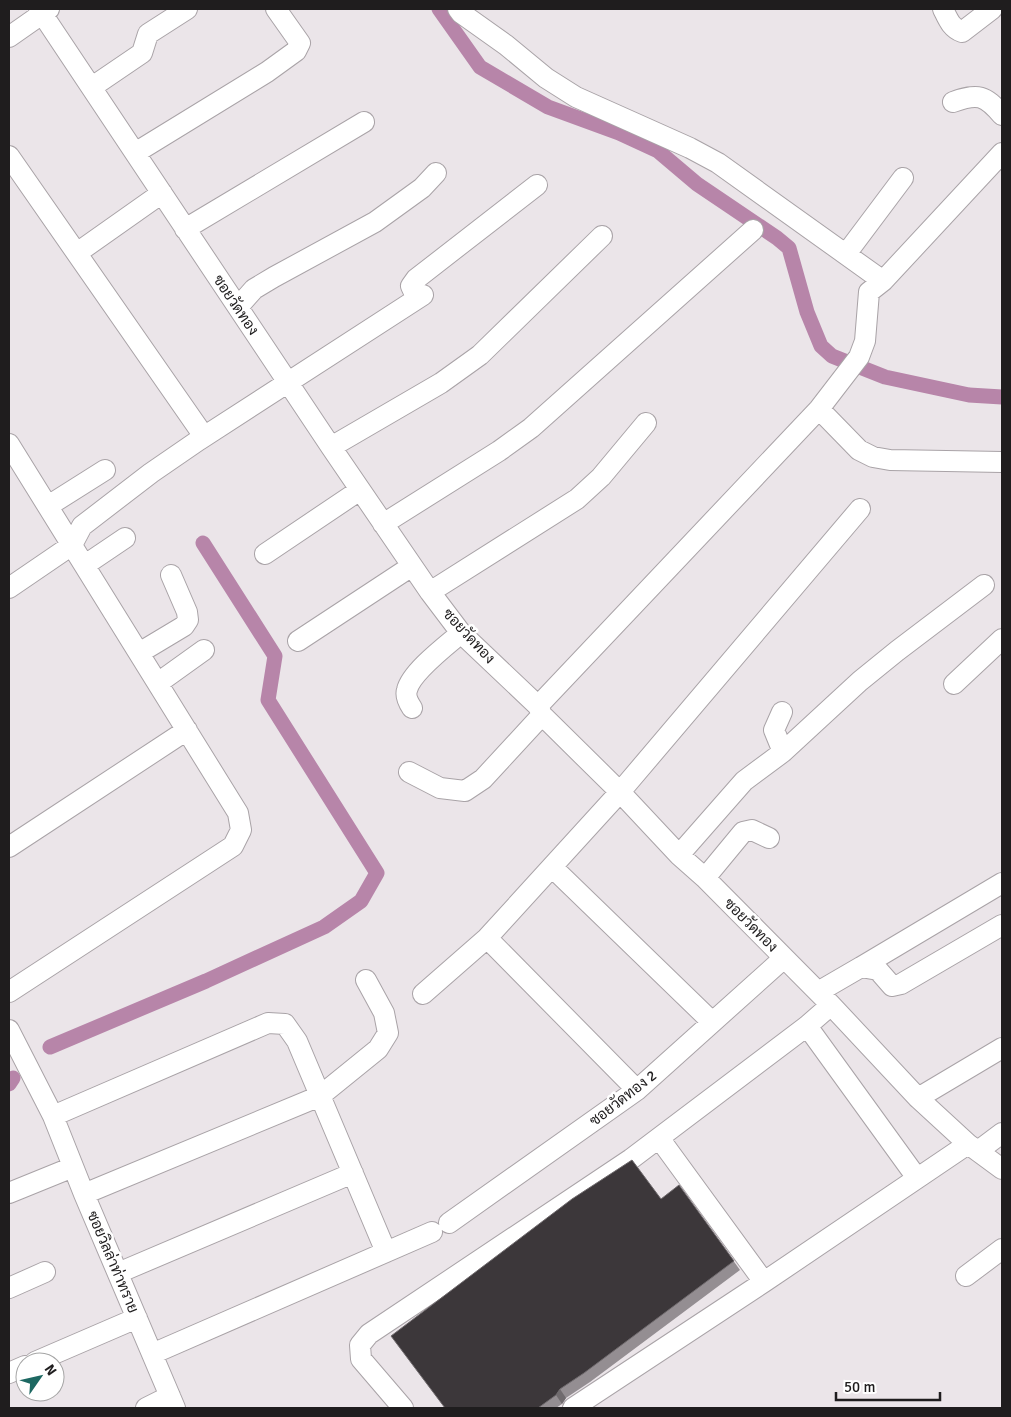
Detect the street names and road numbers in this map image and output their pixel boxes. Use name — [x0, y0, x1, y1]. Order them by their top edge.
street label: ซอยวัดทอง — [209, 272, 263, 338]
street label: ซอยวัดทอง — [439, 605, 499, 667]
street label: ซอยวัดทอง — [720, 894, 782, 956]
street label: ซอยวัดทอง 2 — [586, 1066, 660, 1130]
street label: ซอยวิลล่าท่าทราย — [83, 1208, 144, 1316]

